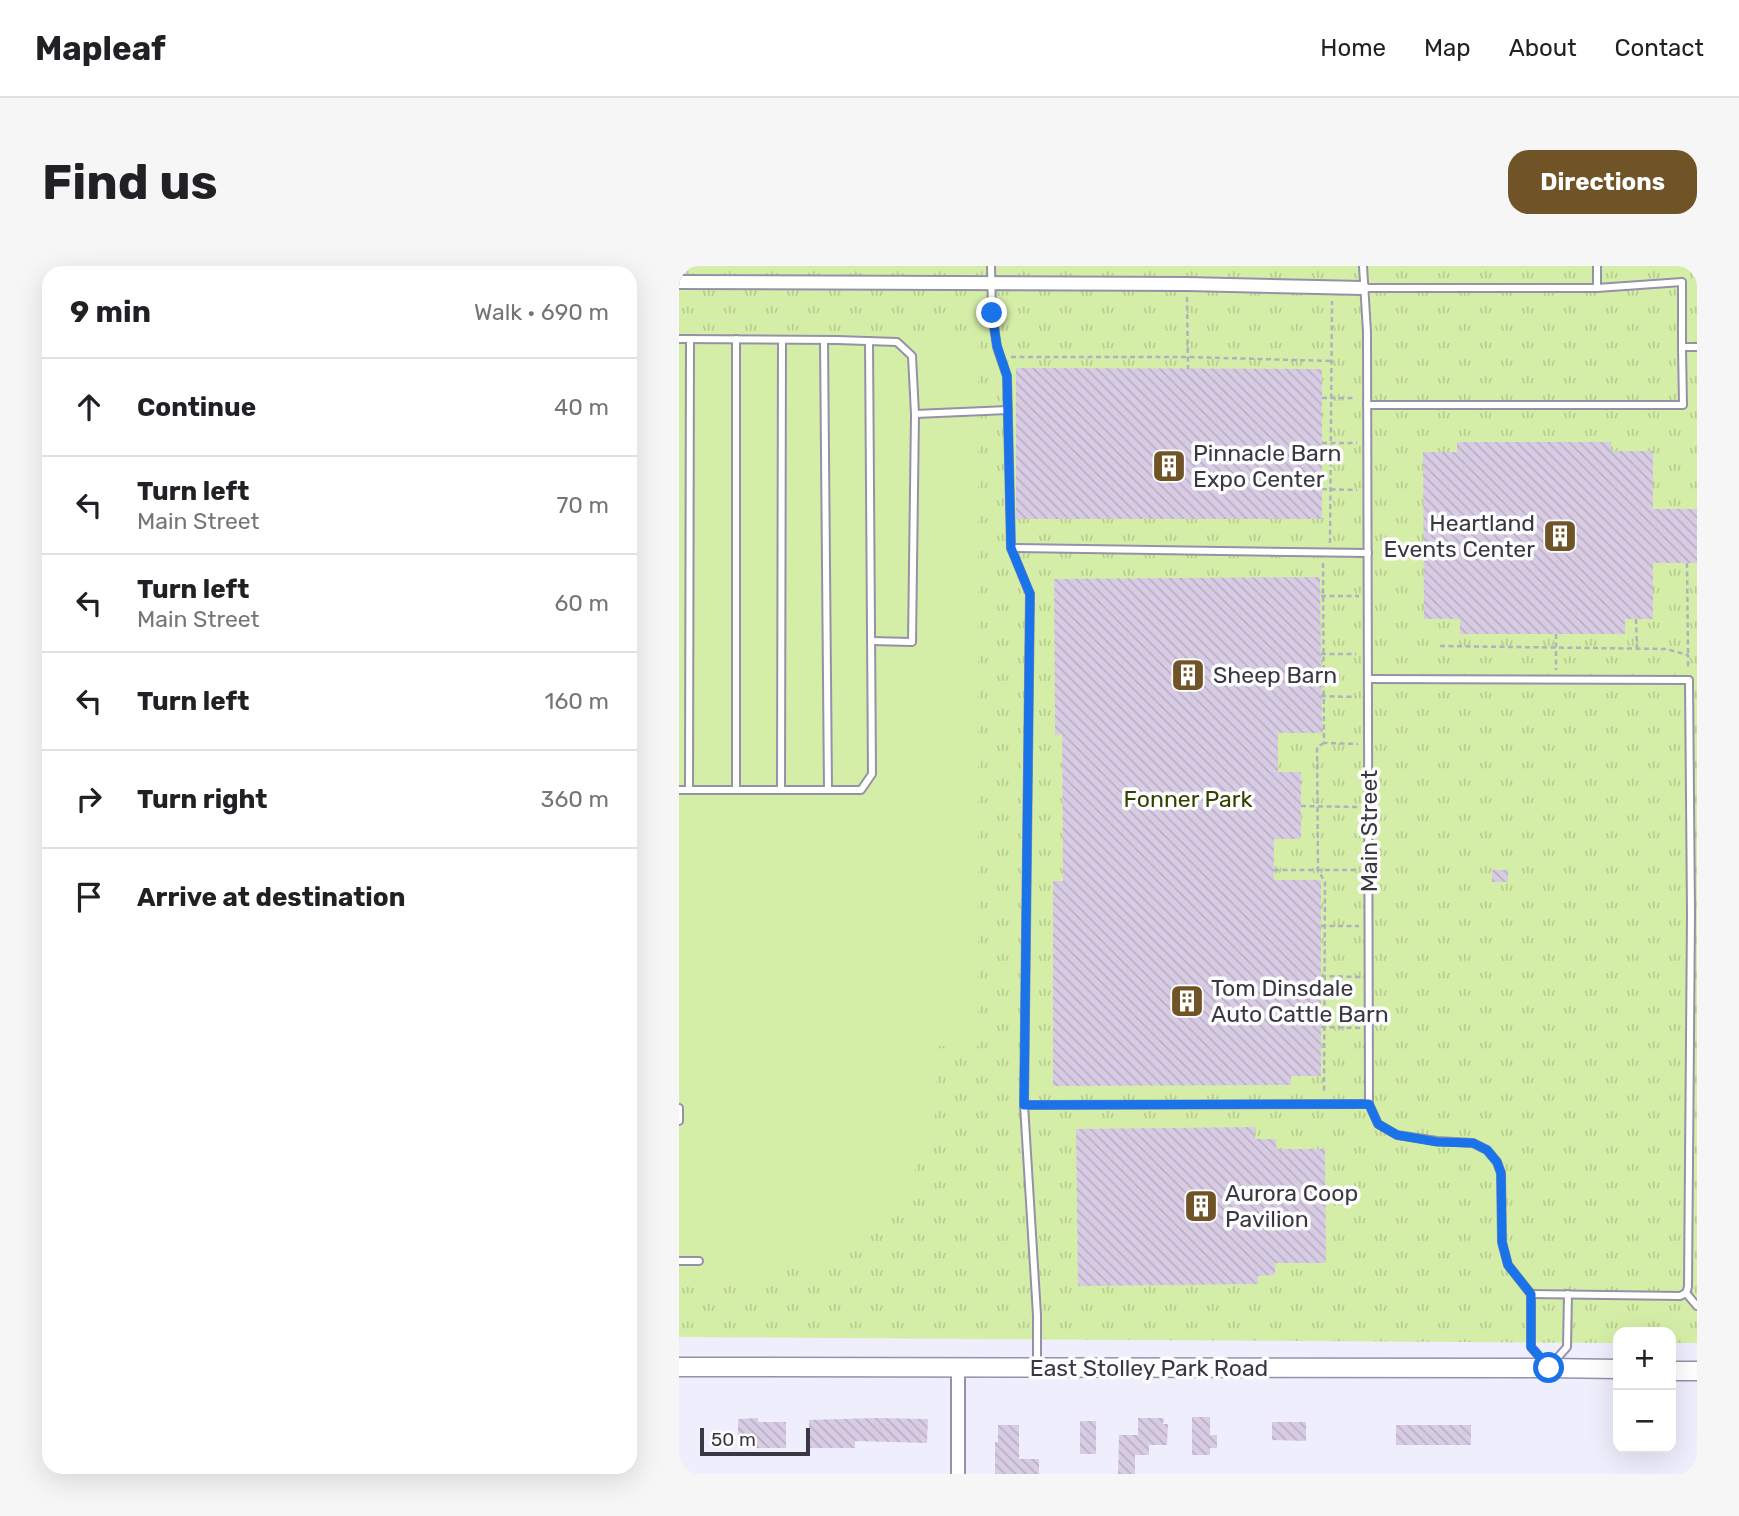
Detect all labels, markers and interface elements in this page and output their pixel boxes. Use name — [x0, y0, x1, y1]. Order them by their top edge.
text: Mapleaf — [35, 29, 166, 68]
text: Home — [1320, 34, 1386, 62]
text: Map — [1424, 34, 1471, 62]
text: About — [1509, 34, 1577, 62]
text: Contact — [1615, 34, 1704, 62]
button: Directions — [1508, 150, 1697, 214]
text: Find us — [42, 153, 218, 211]
text: 9 min — [70, 294, 151, 330]
route end — [976, 297, 1007, 328]
text: Walk · 690 m — [474, 298, 609, 326]
icon: ahead — [70, 388, 108, 426]
text: Continue — [137, 392, 256, 423]
text: 40 m — [554, 393, 609, 421]
place label: Pinnacle Barn Expo Center — [1193, 439, 1341, 493]
building icon: Pinnacle Barn Expo Center — [1150, 447, 1188, 485]
text: Turn left — [137, 476, 249, 507]
icon: left — [70, 486, 108, 524]
text: 70 m — [557, 491, 609, 519]
text: Main Street — [137, 507, 260, 535]
place label: Heartland Events Center — [1383, 509, 1535, 563]
building icon: Heartland Events Center — [1541, 517, 1579, 555]
text: Turn left — [137, 574, 249, 605]
icon: left — [70, 584, 108, 622]
text: 60 m — [554, 589, 609, 617]
text: Main Street — [137, 605, 260, 633]
building icon: Sheep Barn — [1169, 656, 1207, 694]
place label: Sheep Barn — [1213, 661, 1337, 689]
icon: left — [70, 682, 108, 720]
text: Turn left — [137, 686, 249, 717]
text: 160 m — [545, 687, 609, 715]
street label: Main Street — [1355, 770, 1383, 892]
icon: right — [70, 780, 108, 818]
text: Turn right — [137, 784, 267, 815]
text: 360 m — [541, 785, 609, 813]
park label: Fonner Park — [1124, 785, 1253, 813]
icon: arrive — [70, 878, 108, 916]
text: Arrive at destination — [137, 882, 405, 913]
place label: Tom Dinsdale Auto Cattle Barn — [1211, 974, 1389, 1028]
building icon: Tom Dinsdale Auto Cattle Barn — [1168, 982, 1206, 1020]
place label: Aurora Coop Pavilion — [1225, 1179, 1358, 1233]
building icon: Aurora Coop Pavilion — [1182, 1187, 1220, 1225]
map controls — [1613, 1327, 1676, 1453]
button: + — [1613, 1327, 1676, 1390]
route start — [1533, 1352, 1564, 1383]
street label: East Stolley Park Road — [1030, 1354, 1268, 1382]
button: − — [1613, 1390, 1676, 1453]
scale bar — [700, 1425, 810, 1457]
text: 50 m — [711, 1428, 756, 1451]

